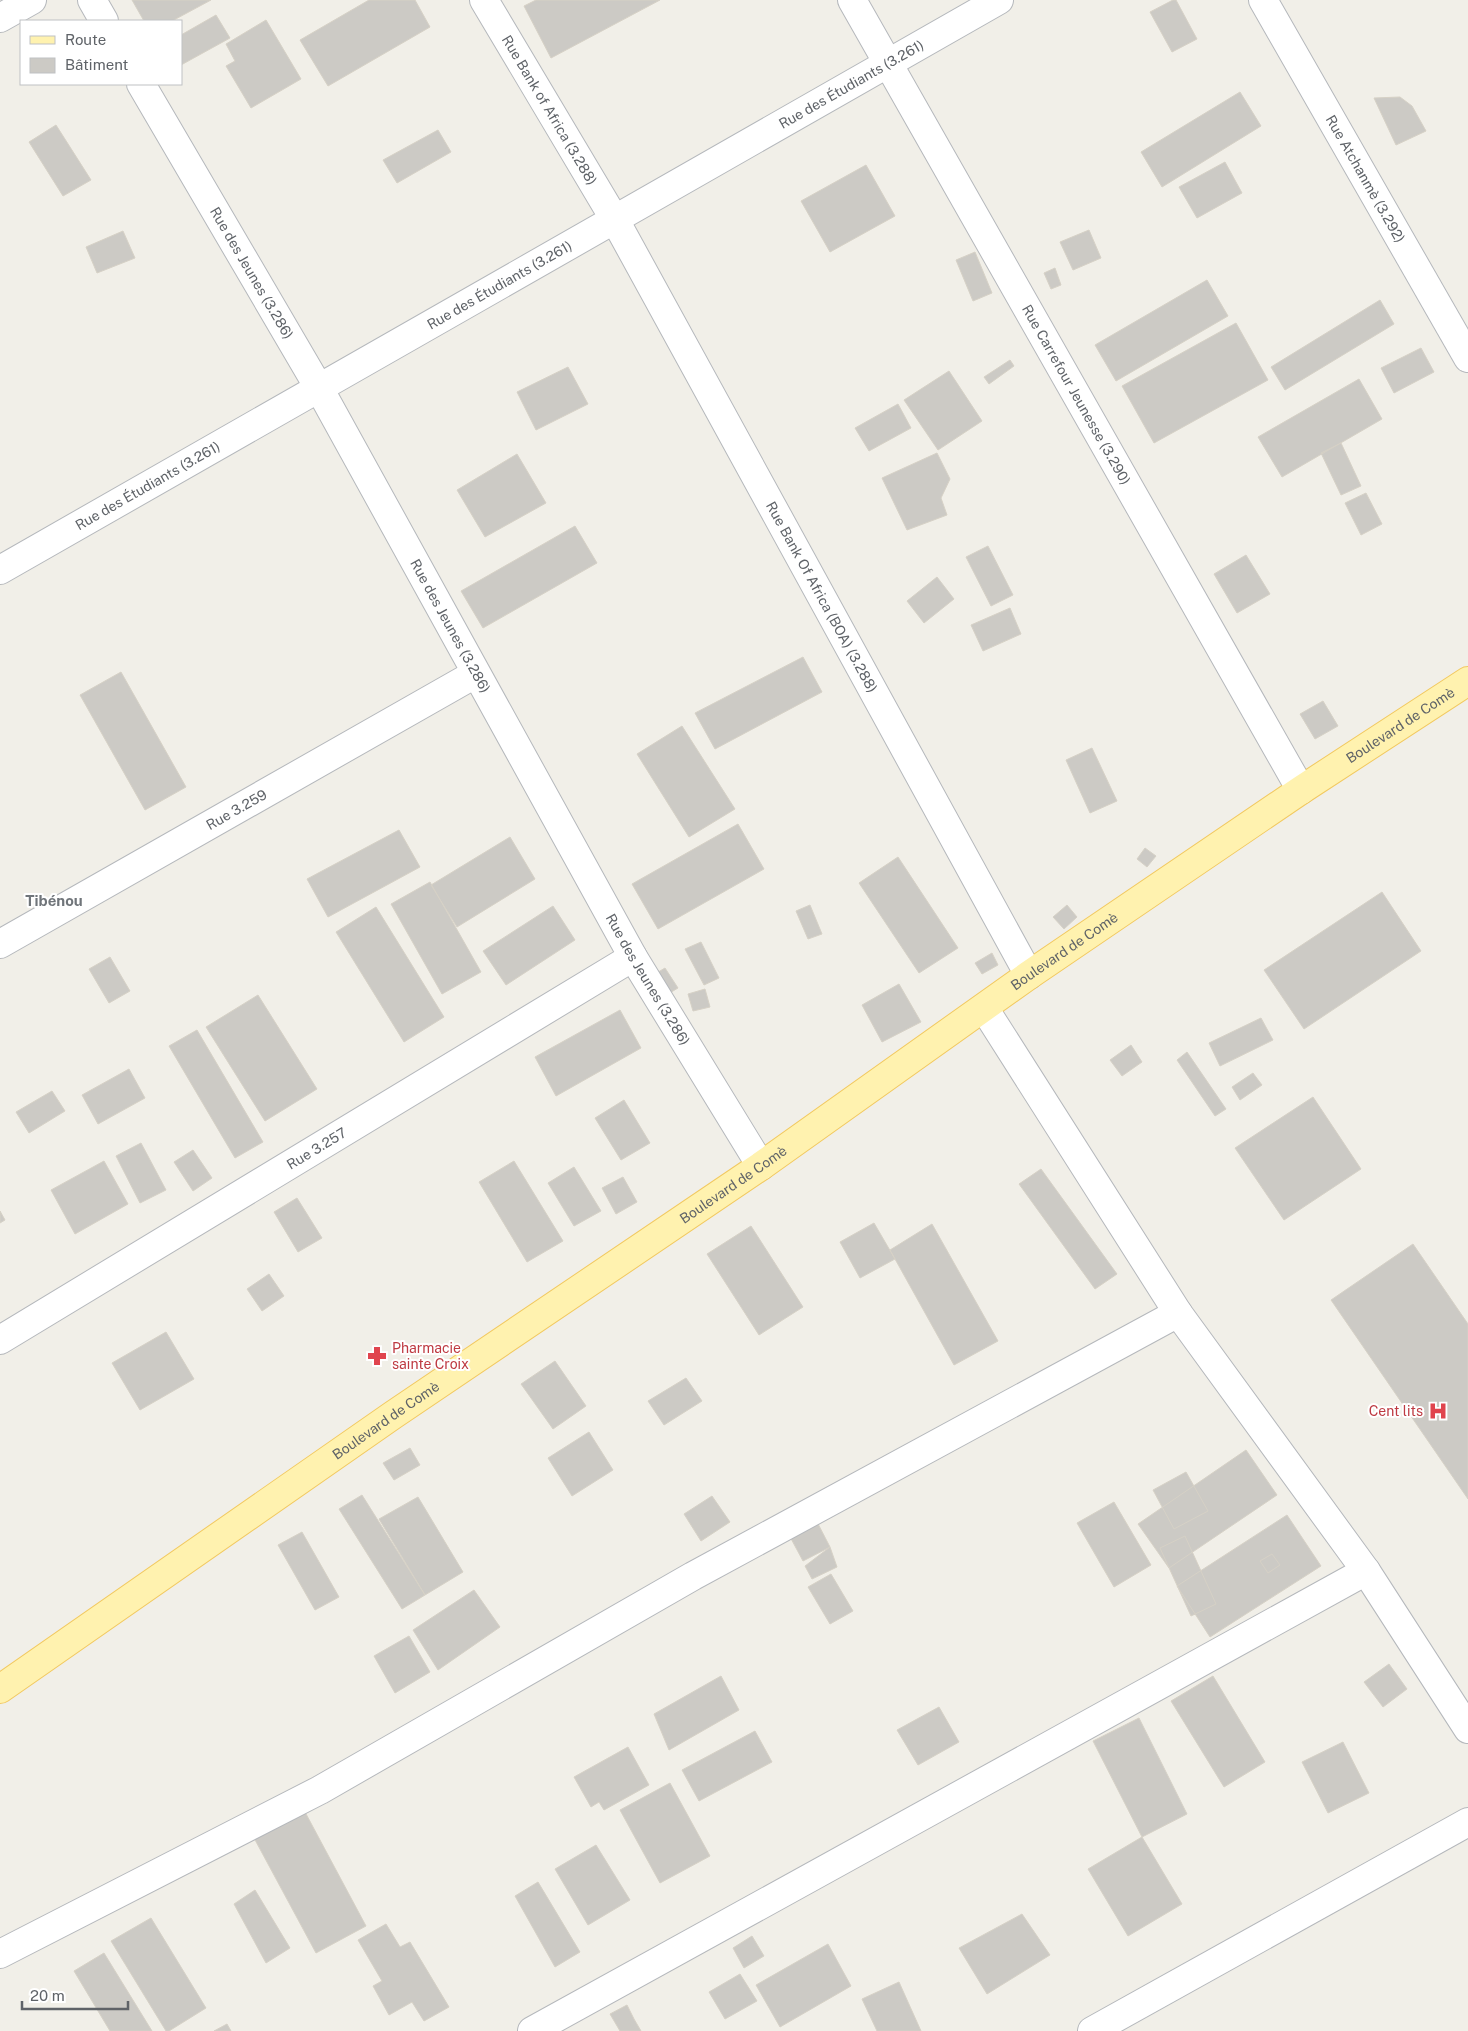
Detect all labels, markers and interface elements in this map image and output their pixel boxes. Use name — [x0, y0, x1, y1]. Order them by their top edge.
legend — [20, 20, 182, 85]
text: Route — [65, 31, 106, 48]
street label: Rue Bank of Africa (3.288) — [499, 32, 600, 188]
street label: Rue des Étudiants (3.261) — [776, 37, 926, 132]
text: Bâtiment — [65, 56, 128, 73]
street label: Rue Atchanmè (3.292) — [1323, 112, 1408, 245]
street label: Rue des Jeunes (3.286) — [207, 204, 297, 342]
street label: Rue des Étudiants (3.261) — [424, 237, 575, 333]
street label: Rue Carrefour Jeunesse (3.290) — [1019, 302, 1134, 488]
street label: Rue des Étudiants (3.261) — [72, 438, 223, 533]
street label: Rue Bank Of Africa (BOA) (3.288) — [763, 499, 880, 695]
street label: Rue des Jeunes (3.286) — [407, 556, 494, 696]
street label: Boulevard de Comè — [1343, 684, 1457, 766]
street label: Rue 3.259 — [203, 786, 270, 833]
district label: Tibénou — [25, 892, 83, 909]
street label: Boulevard de Comè — [1008, 909, 1121, 993]
street label: Rue des Jeunes (3.286) — [603, 911, 693, 1048]
street label: Rue 3.257 — [284, 1124, 349, 1173]
street label: Boulevard de Comè — [677, 1142, 790, 1227]
place label: Pharmacie sainte Croix — [392, 1340, 469, 1372]
pharmacy icon: Pharmacie sainte Croix — [366, 1345, 388, 1367]
street label: Boulevard de Comè — [329, 1378, 442, 1463]
hospital icon: Cent lits — [1427, 1400, 1449, 1422]
place label: Cent lits — [1369, 1403, 1423, 1419]
scale bar — [22, 1978, 129, 2010]
text: 20 m — [30, 1987, 65, 2004]

